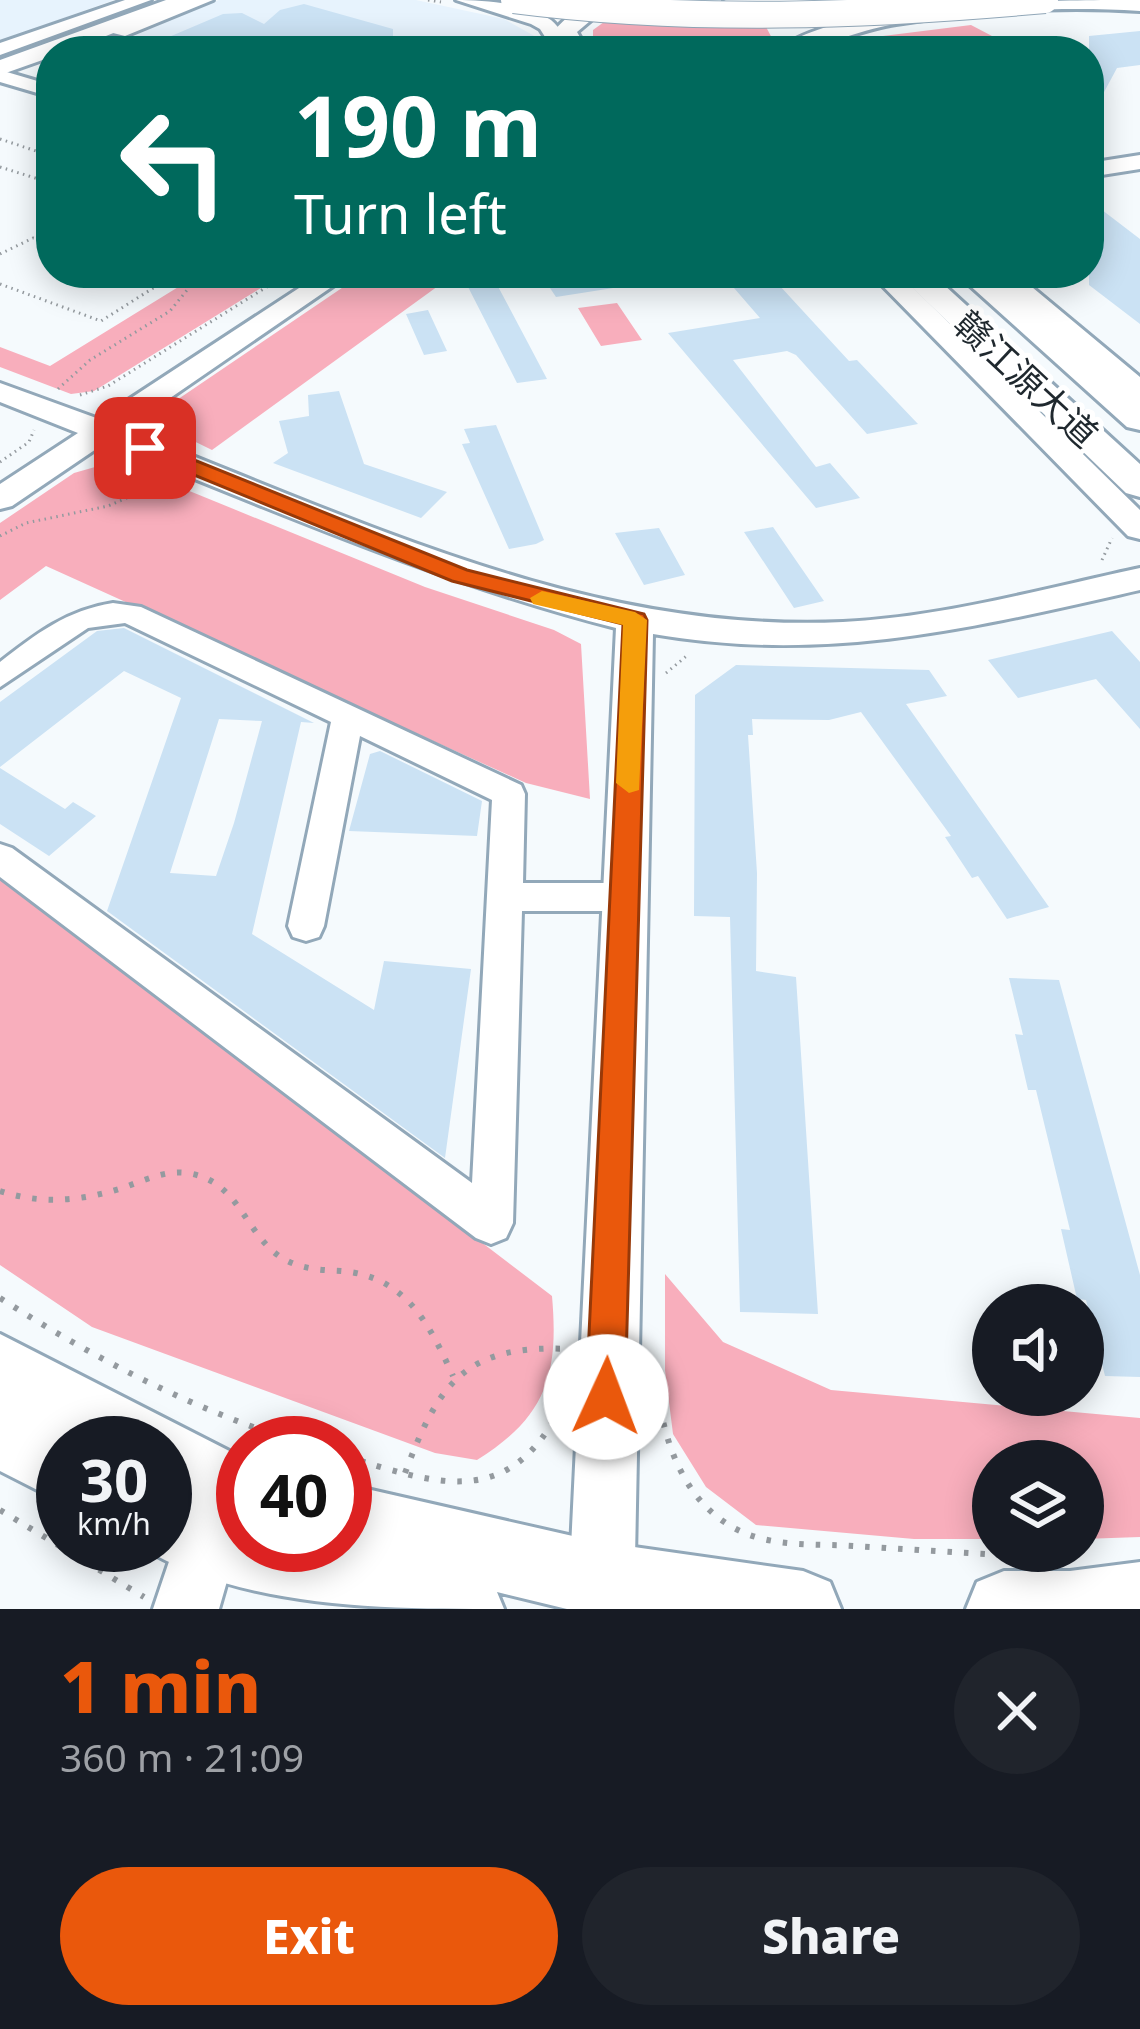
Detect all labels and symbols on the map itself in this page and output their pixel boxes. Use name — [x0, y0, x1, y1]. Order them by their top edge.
street label: 赣江源大道 — [944, 299, 1109, 458]
pin — [94, 397, 196, 499]
position arrow — [543, 1334, 669, 1460]
speed limit sign: 40 — [216, 1416, 372, 1572]

